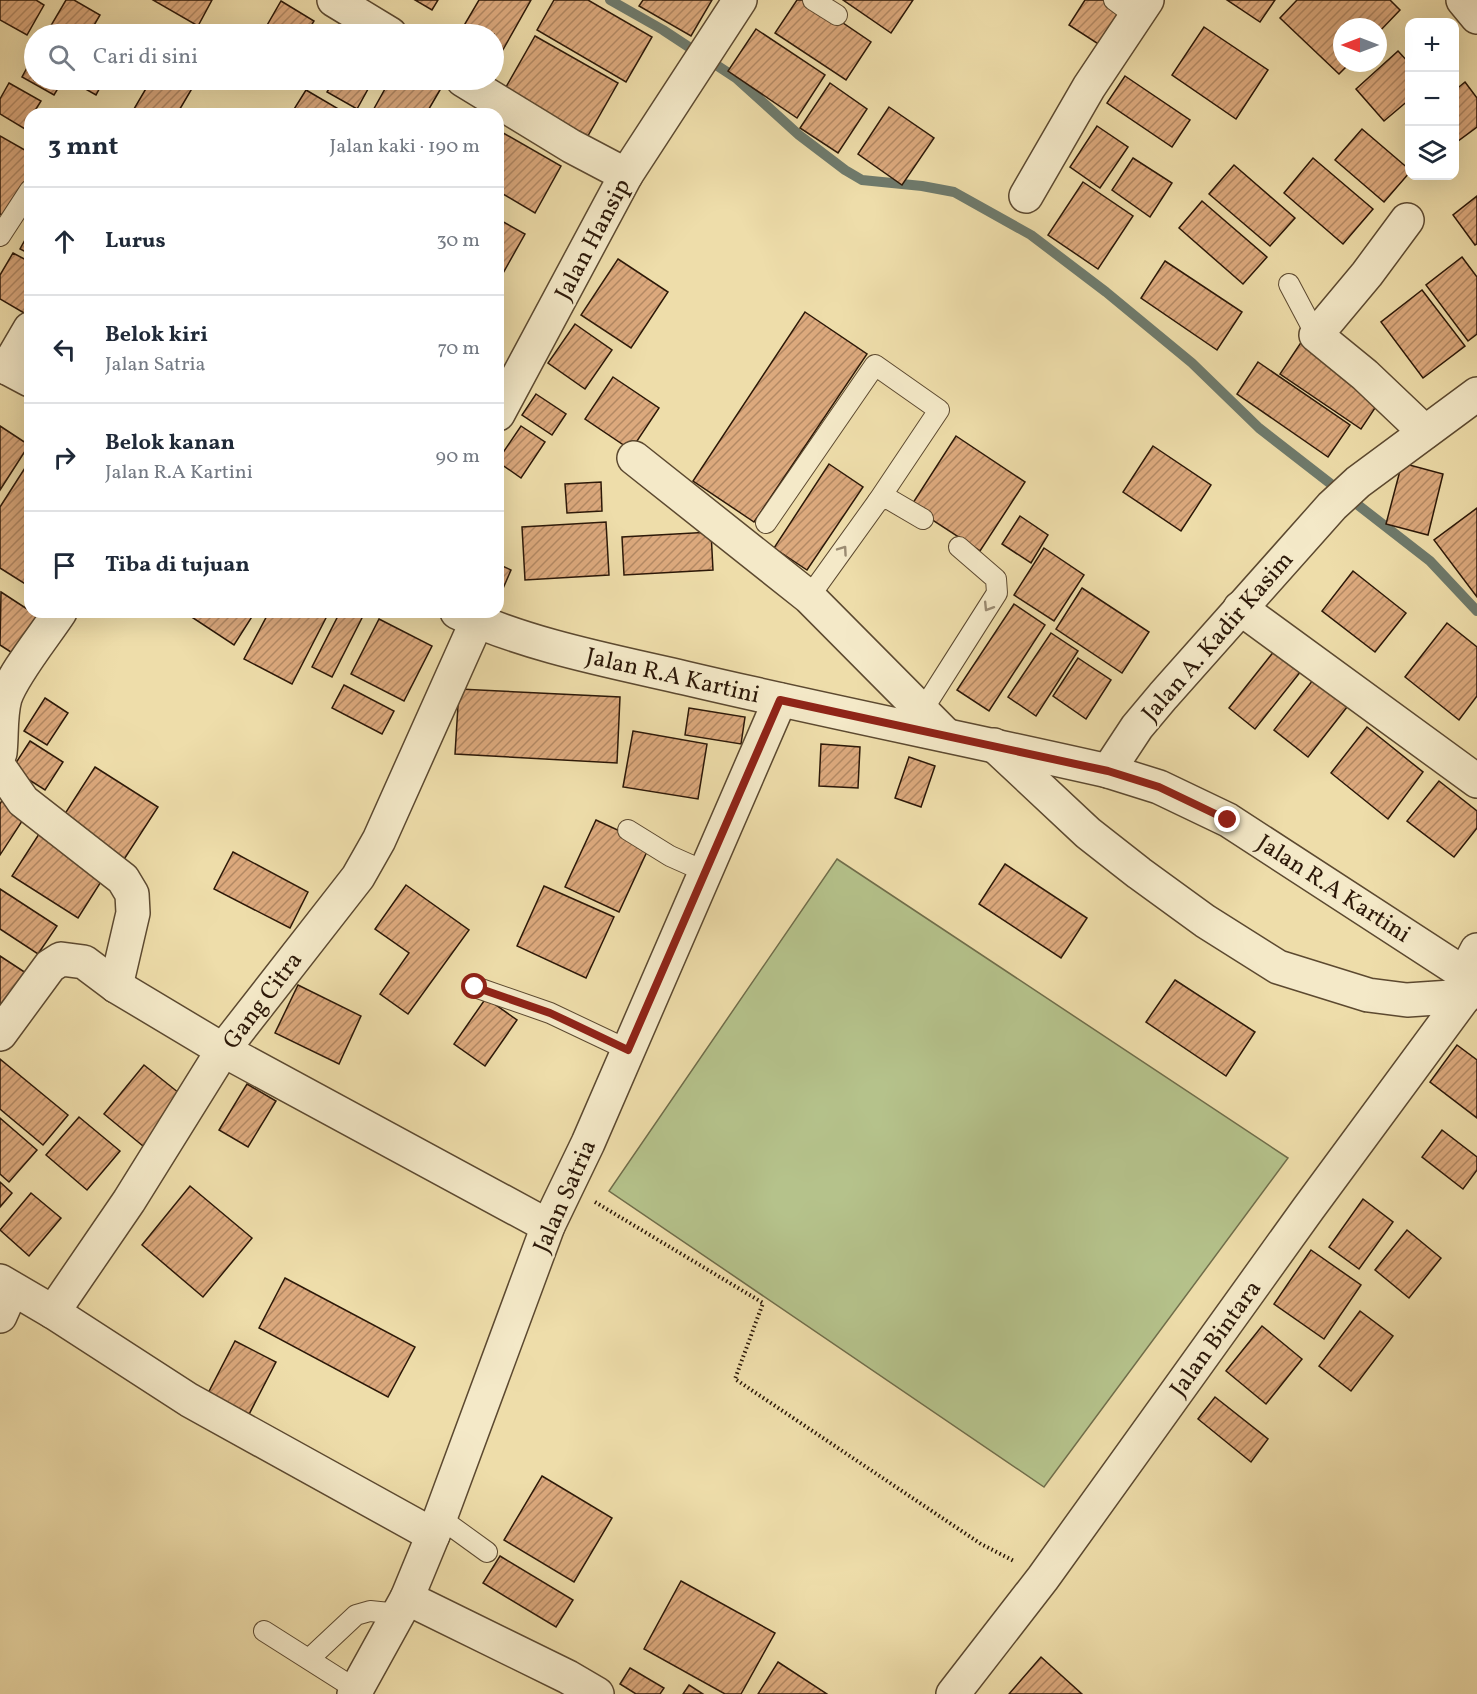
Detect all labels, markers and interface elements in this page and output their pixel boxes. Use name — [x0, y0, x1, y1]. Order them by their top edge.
north arrow — [1333, 18, 1387, 72]
map controls — [1405, 18, 1459, 180]
button: + — [1405, 18, 1459, 72]
search box — [24, 24, 504, 90]
icon: search — [45, 41, 78, 74]
text: Cari di sini — [93, 42, 198, 73]
button: − — [1405, 72, 1459, 126]
button: layers — [1405, 126, 1459, 180]
text: 3 mnt — [48, 129, 118, 165]
text: Jalan kaki · 190 m — [330, 133, 480, 161]
street label: Jalan Hansip — [547, 173, 640, 307]
icon: ahead — [48, 225, 81, 258]
text: Lurus — [105, 226, 166, 257]
text: 30 m — [436, 227, 480, 255]
text: Belok kiri — [105, 320, 208, 351]
icon: left — [48, 333, 81, 366]
text: 70 m — [437, 335, 480, 363]
text: Jalan Satria — [105, 351, 206, 379]
text: Belok kanan — [105, 428, 235, 459]
icon: right — [48, 441, 81, 474]
text: 90 m — [436, 443, 480, 471]
text: Jalan R.A Kartini — [105, 459, 253, 487]
one-way arrow — [836, 545, 847, 556]
street label: Jalan A. Kadir Kasim — [1135, 545, 1302, 730]
icon: arrive — [48, 549, 81, 582]
text: Tiba di tujuan — [105, 550, 250, 581]
one-way arrow — [984, 600, 995, 611]
street label: Jalan R.A Kartini — [582, 640, 763, 713]
route end — [1214, 806, 1240, 832]
street label: Jalan R.A Kartini — [1249, 827, 1417, 952]
street label: Gang Citra — [216, 945, 312, 1057]
route start — [461, 973, 487, 999]
street label: Jalan Satria — [526, 1135, 606, 1259]
street label: Jalan Bintara — [1163, 1274, 1271, 1405]

